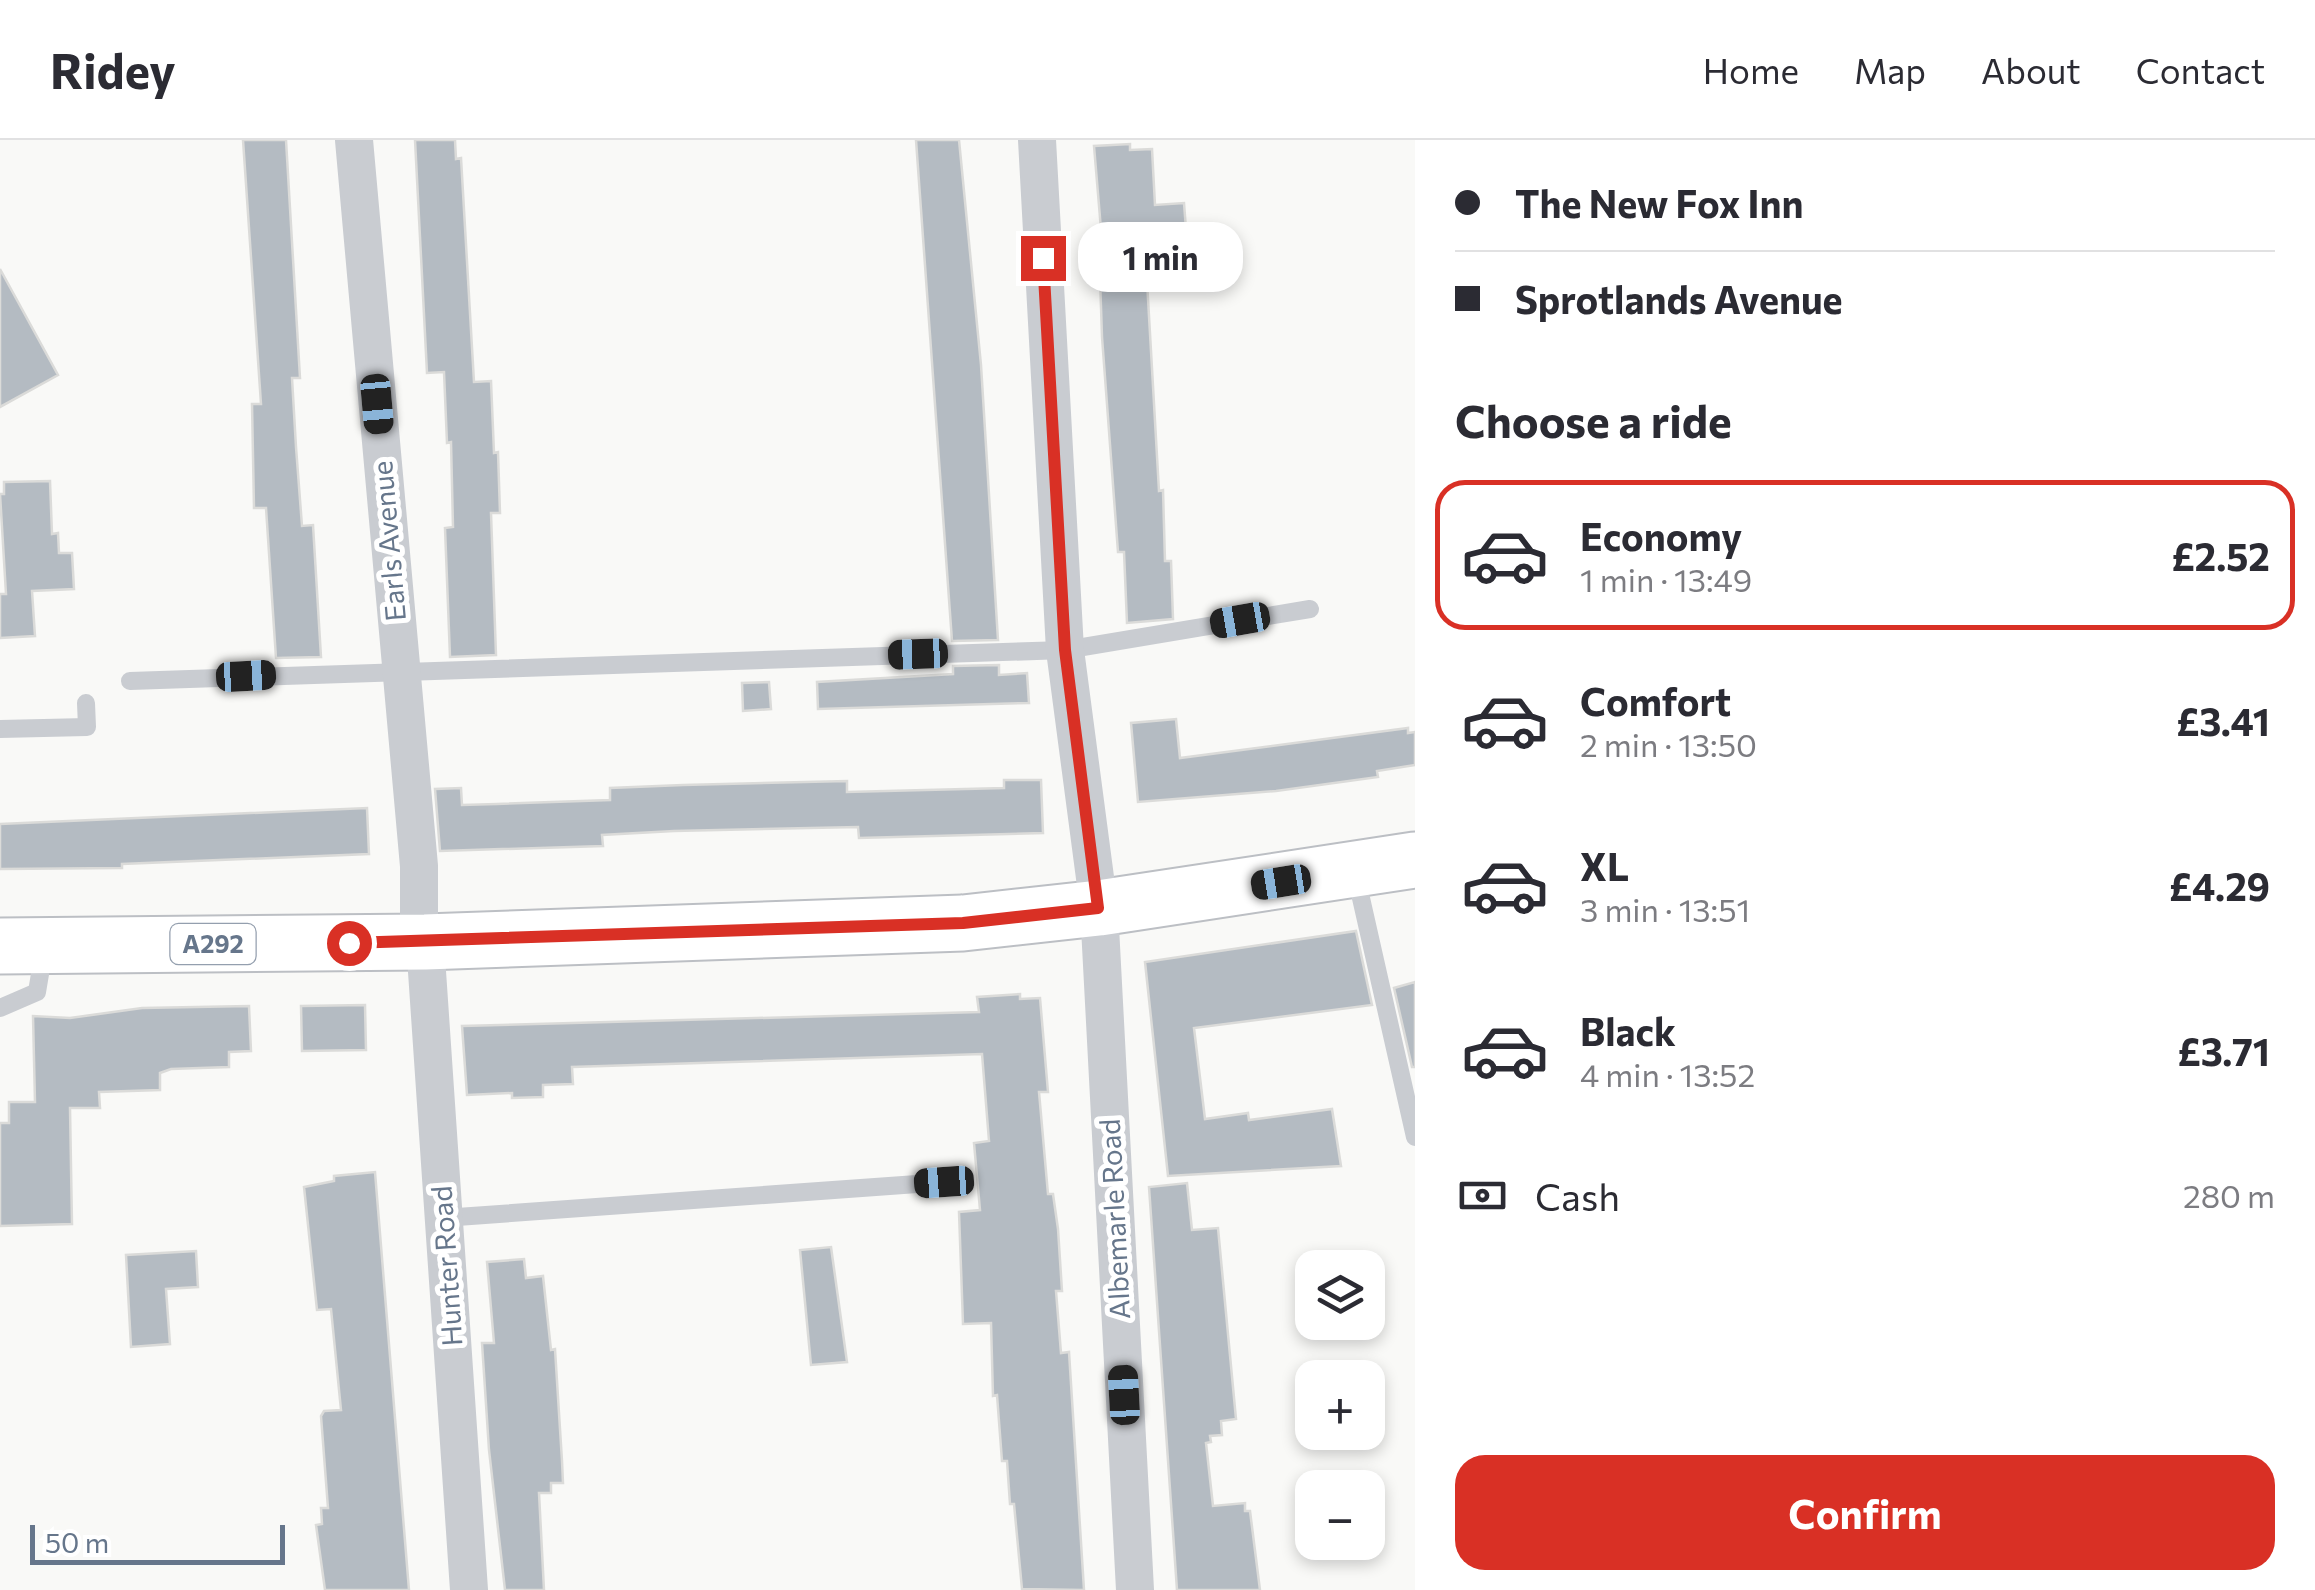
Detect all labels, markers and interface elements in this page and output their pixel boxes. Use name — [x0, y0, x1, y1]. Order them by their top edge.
text: Ridey — [50, 40, 176, 99]
text: Home — [1703, 48, 1799, 91]
text: Map — [1854, 48, 1926, 91]
text: About — [1981, 48, 2081, 91]
text: Contact — [2136, 48, 2265, 91]
text: The New Fox Inn — [1515, 179, 1803, 226]
callout: 1 min — [1078, 223, 1243, 293]
route end — [1021, 236, 1066, 281]
text: 1 min — [1123, 237, 1198, 277]
text: Sprotlands Avenue — [1515, 275, 1843, 322]
car — [359, 373, 395, 435]
text: Choose a ride — [1455, 392, 1732, 447]
street label: Earls Avenue — [364, 459, 412, 623]
icon: car — [1460, 510, 1550, 600]
text: Economy — [1580, 512, 1742, 559]
text: £2.52 — [2172, 532, 2270, 579]
text: 1 min · 13:49 — [1580, 559, 1752, 599]
car — [1208, 600, 1272, 640]
car — [887, 638, 949, 670]
car — [215, 659, 277, 693]
icon: car — [1460, 675, 1550, 765]
text: Comfort — [1580, 677, 1731, 724]
text: £3.41 — [2176, 697, 2270, 744]
text: 2 min · 13:50 — [1580, 724, 1757, 764]
icon: car — [1460, 840, 1550, 930]
text: XL — [1580, 842, 1629, 889]
car — [1249, 862, 1313, 902]
text: £4.29 — [2169, 862, 2270, 909]
text: 3 min · 13:51 — [1580, 889, 1750, 929]
route start — [327, 921, 372, 966]
road number: A292 — [170, 924, 256, 964]
icon: car — [1460, 1005, 1550, 1095]
text: Black — [1580, 1007, 1676, 1054]
text: £3.71 — [2178, 1027, 2270, 1074]
text: 4 min · 13:52 — [1580, 1054, 1755, 1094]
street label: Albemarle Road — [1092, 1118, 1136, 1320]
car — [913, 1165, 975, 1199]
icon: cash — [1455, 1168, 1510, 1223]
text: Cash — [1535, 1172, 1620, 1219]
text: 280 m — [2183, 1175, 2275, 1215]
street label: Hunter Road — [423, 1185, 469, 1347]
map controls — [1295, 1250, 1385, 1560]
button: layers — [1295, 1250, 1385, 1340]
button: + — [1295, 1360, 1385, 1450]
car — [1107, 1364, 1141, 1426]
button: Confirm — [1455, 1455, 2275, 1570]
button: − — [1295, 1470, 1385, 1560]
scale bar — [30, 1520, 285, 1564]
text: 50 m — [45, 1525, 109, 1559]

